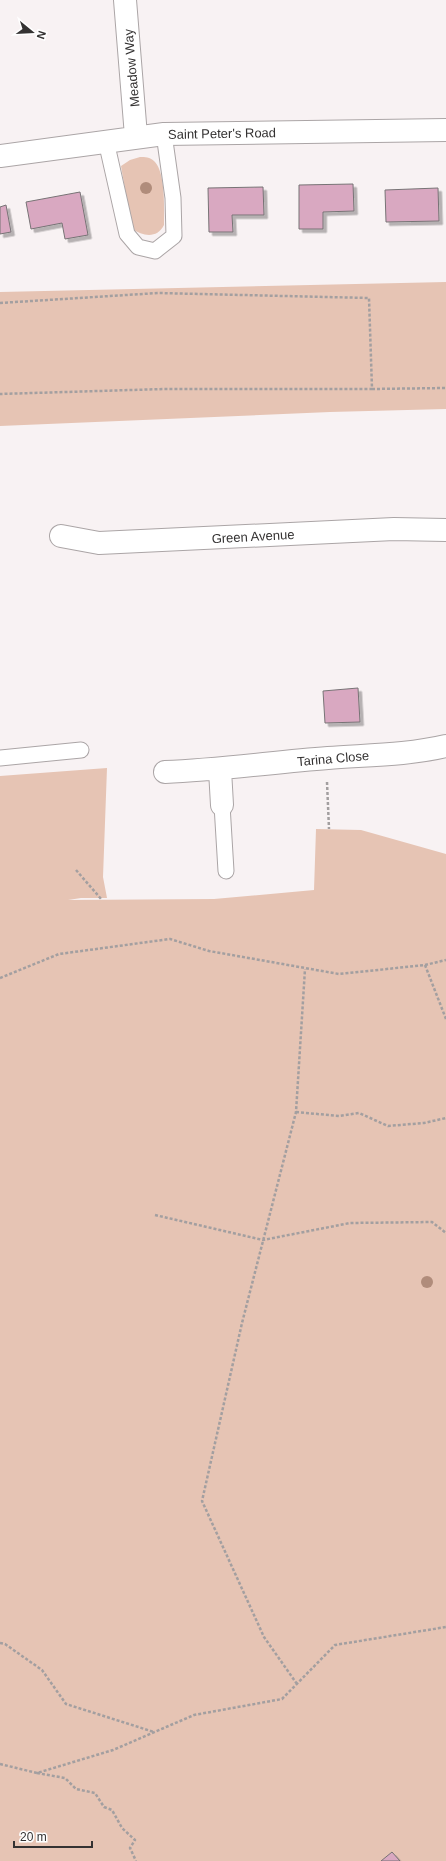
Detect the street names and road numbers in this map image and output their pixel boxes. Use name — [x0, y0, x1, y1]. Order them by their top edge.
street label: Meadow Way — [121, 28, 142, 108]
street label: Saint Peter's Road — [168, 125, 276, 142]
street label: Green Avenue — [211, 527, 295, 546]
street label: Tarina Close — [296, 748, 370, 769]

